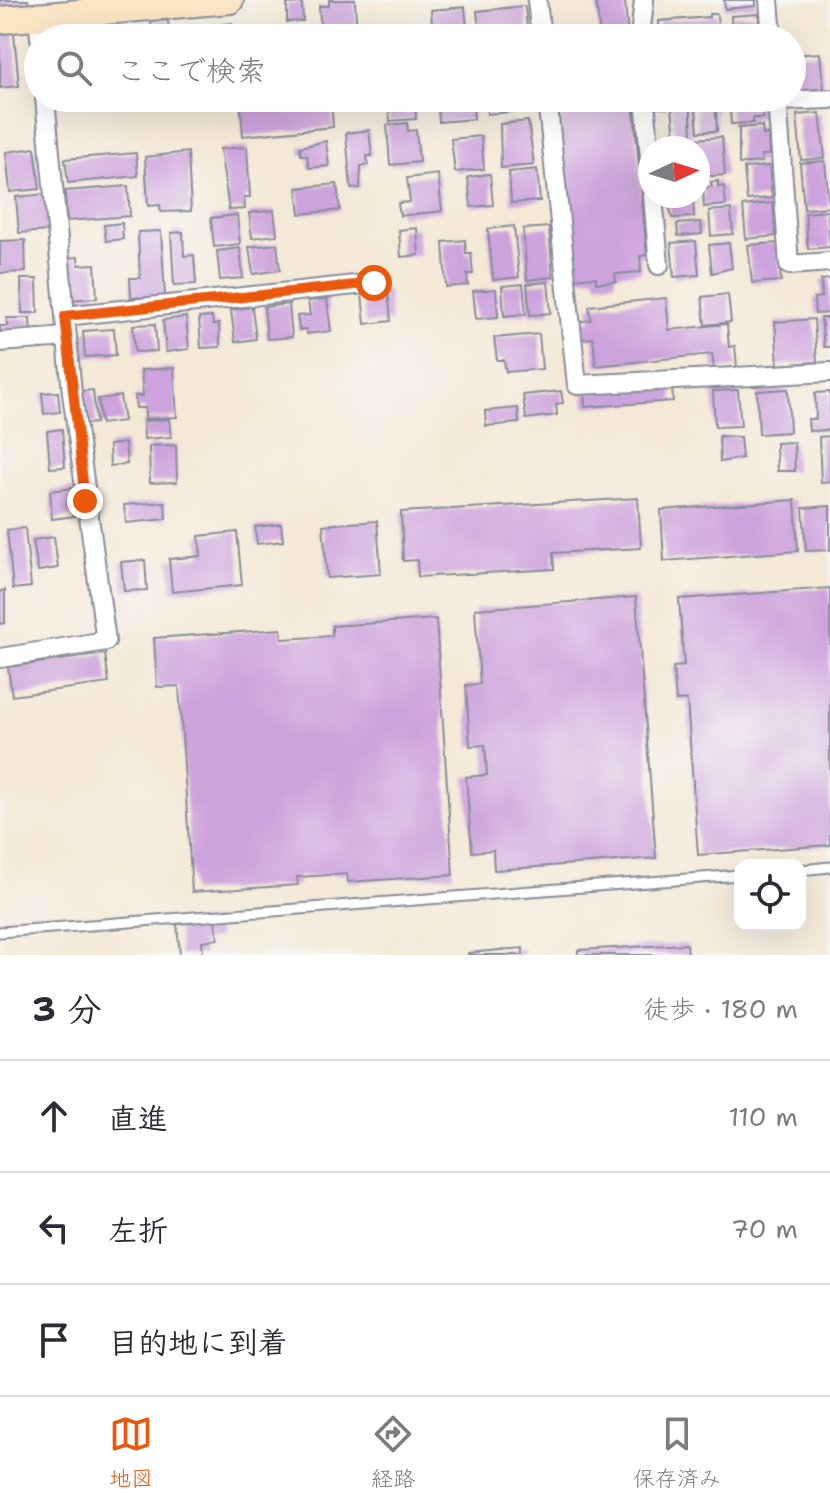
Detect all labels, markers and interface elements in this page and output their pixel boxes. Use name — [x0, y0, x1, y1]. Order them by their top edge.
search box — [24, 24, 806, 112]
icon: search — [52, 46, 96, 90]
text: ここで検索 — [116, 50, 266, 91]
north arrow — [638, 136, 710, 208]
route start — [356, 265, 392, 301]
route end — [67, 483, 103, 519]
map controls — [734, 859, 806, 931]
button: locate — [734, 859, 806, 931]
text: 3 分 — [32, 986, 102, 1032]
text: 徒歩 · 180 m — [643, 991, 798, 1026]
icon: ahead — [32, 1094, 76, 1138]
text: 直進 — [108, 1098, 168, 1139]
text: 110 m — [728, 1099, 798, 1134]
icon: left — [32, 1206, 76, 1250]
text: 左折 — [108, 1210, 168, 1251]
text: 70 m — [731, 1211, 798, 1246]
icon: arrive — [32, 1318, 76, 1362]
text: 目的地に到着 — [108, 1322, 288, 1363]
tab: 地図 — [109, 1412, 153, 1493]
tab: 経路 — [371, 1412, 415, 1493]
tab: 保存済み — [633, 1412, 721, 1493]

